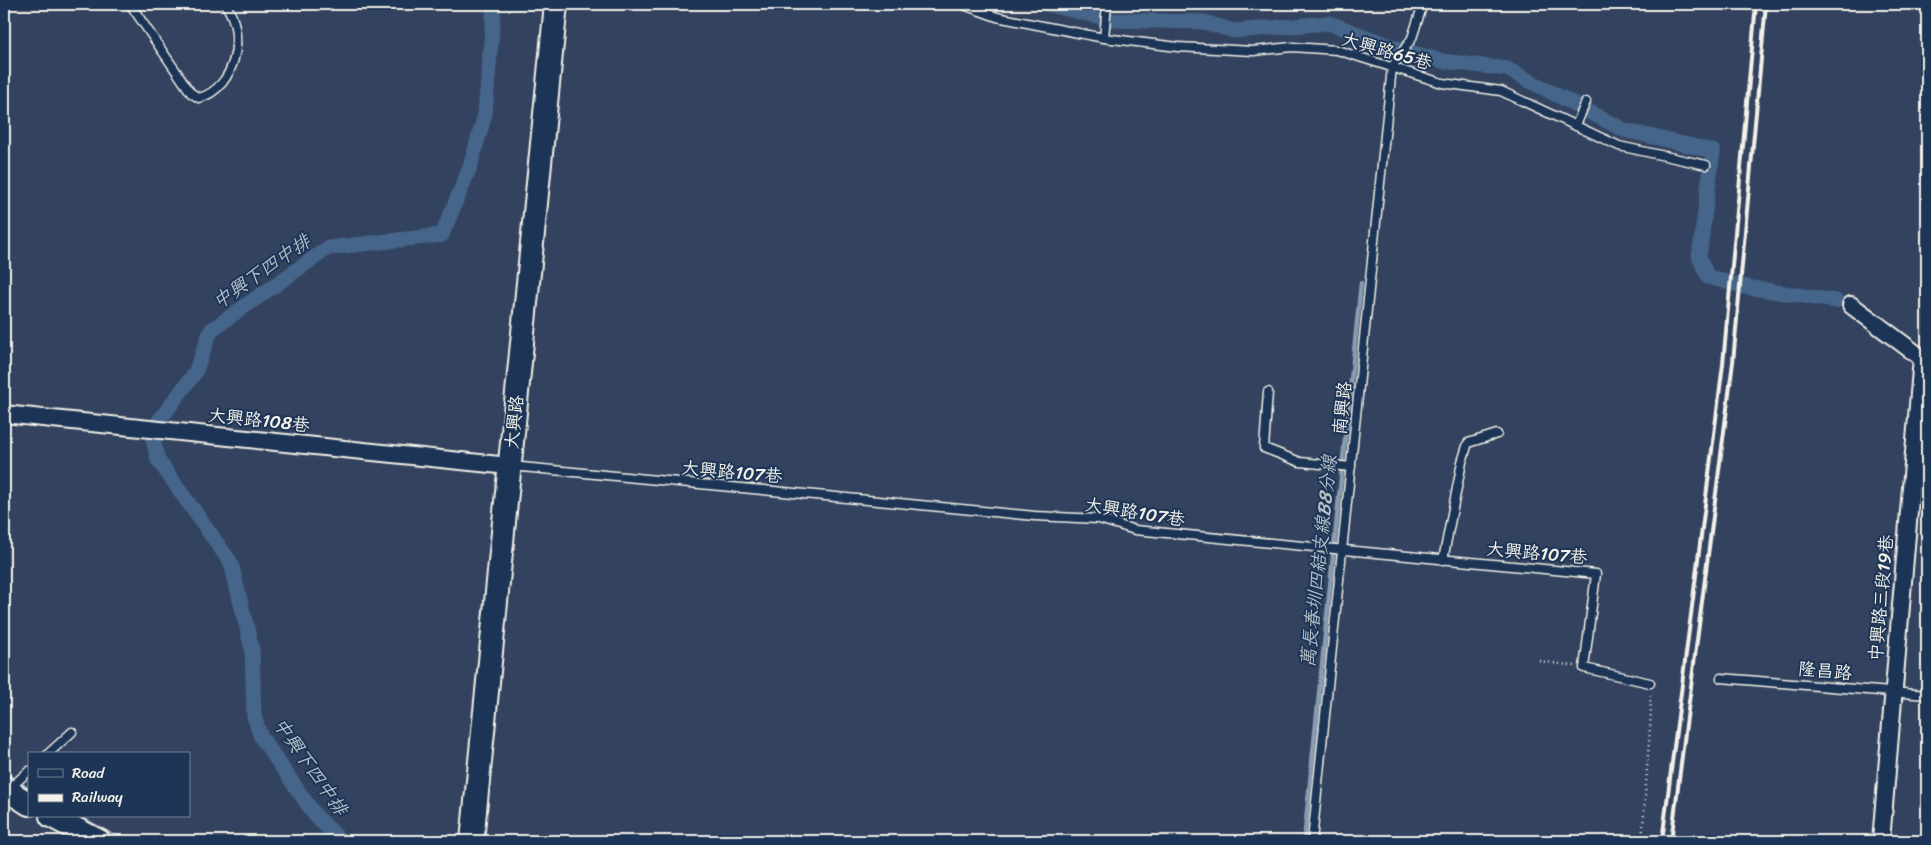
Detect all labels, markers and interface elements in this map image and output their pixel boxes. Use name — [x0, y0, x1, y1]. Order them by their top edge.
street label: 大興路65巷 — [1338, 23, 1436, 79]
water label: 中興下四中排 — [205, 224, 319, 318]
street label: 南興路 — [1323, 379, 1361, 437]
street label: 大興路 — [495, 393, 533, 451]
street label: 大興路108巷 — [207, 399, 311, 441]
street label: 大興路107巷 — [680, 452, 784, 492]
water label: 萬長春圳四結支線B8分線 — [1291, 452, 1346, 669]
street label: 大興路107巷 — [1082, 488, 1188, 536]
street label: 大興路107巷 — [1485, 533, 1589, 573]
street label: 中興路三段19巷 — [1860, 533, 1902, 663]
street label: 隆昌路 — [1797, 653, 1853, 689]
water label: 中興下四中排 — [264, 710, 358, 824]
legend — [28, 752, 190, 818]
text: Road — [72, 760, 105, 786]
text: Railway — [72, 784, 123, 810]

